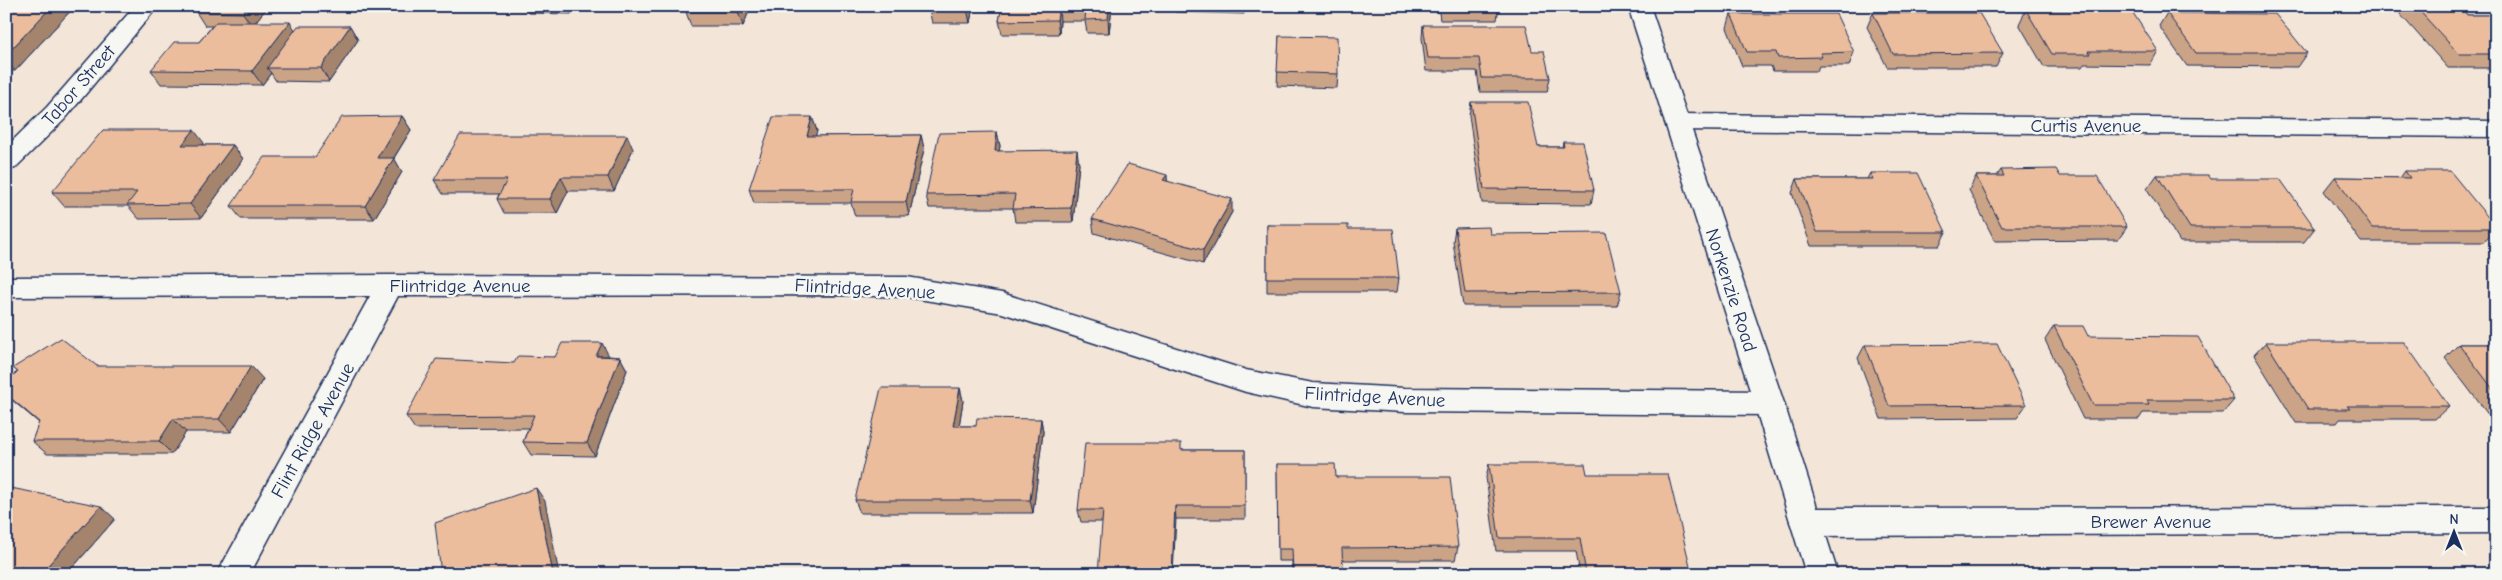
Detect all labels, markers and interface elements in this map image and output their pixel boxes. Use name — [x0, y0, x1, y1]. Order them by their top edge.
street label: Tabor Street — [38, 40, 120, 130]
street label: Curtis Avenue — [2031, 115, 2141, 137]
street label: Norkenzie Road — [1701, 226, 1761, 355]
street label: Flintridge Avenue — [794, 274, 936, 304]
street label: Flintridge Avenue — [389, 275, 531, 297]
street label: Flint Ridge Avenue — [267, 359, 359, 502]
street label: Flintridge Avenue — [1304, 382, 1446, 412]
north arrow — [2430, 508, 2480, 558]
street label: Brewer Avenue — [2091, 511, 2211, 533]
text: N — [2449, 511, 2459, 528]

